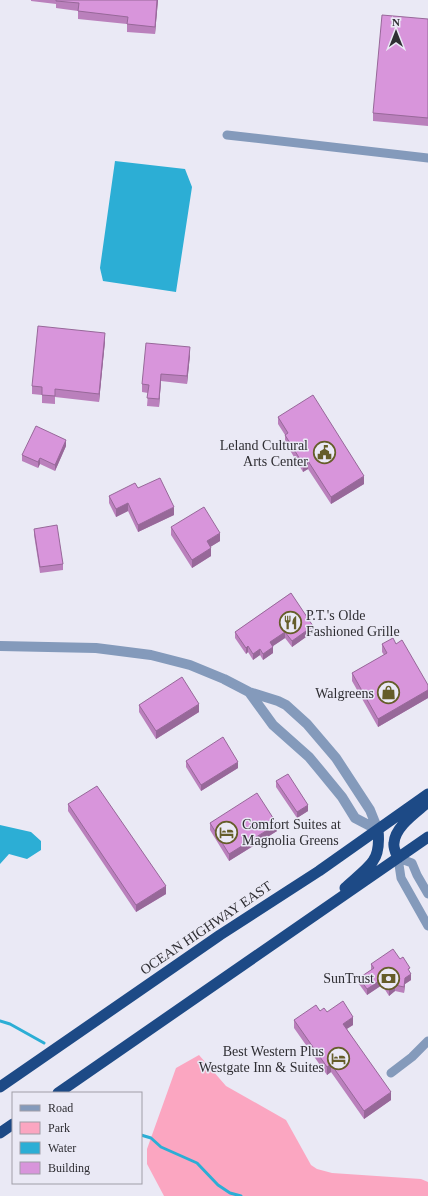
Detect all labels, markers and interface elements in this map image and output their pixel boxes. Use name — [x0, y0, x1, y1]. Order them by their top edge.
north arrow — [376, 12, 416, 52]
text: N — [392, 16, 400, 28]
place label: Leland Cultural Arts Center — [220, 438, 308, 469]
public building icon: Leland Cultural Arts Center — [311, 440, 337, 466]
place label: P.T.'s Olde Fashioned Grille — [306, 608, 400, 639]
restaurant icon: P.T.'s Olde Fashioned Grille — [278, 610, 304, 636]
shop icon: Walgreens — [376, 680, 402, 706]
place label: Walgreens — [315, 686, 374, 701]
place label: Comfort Suites at Magnolia Greens — [242, 817, 341, 848]
hotel icon: Comfort Suites at Magnolia Greens — [213, 819, 239, 845]
street label: OCEAN HIGHWAY EAST — [137, 878, 275, 978]
bank icon: SunTrust — [376, 965, 402, 991]
place label: SunTrust — [323, 971, 374, 986]
place label: Best Western Plus Westgate Inn & Suites — [199, 1044, 324, 1075]
hotel icon: Best Western Plus Westgate Inn & Suites — [326, 1046, 352, 1072]
legend — [12, 1092, 142, 1184]
text: Road — [48, 1101, 73, 1115]
text: Park — [48, 1121, 70, 1135]
text: Water — [48, 1141, 76, 1155]
text: Building — [48, 1161, 90, 1175]

